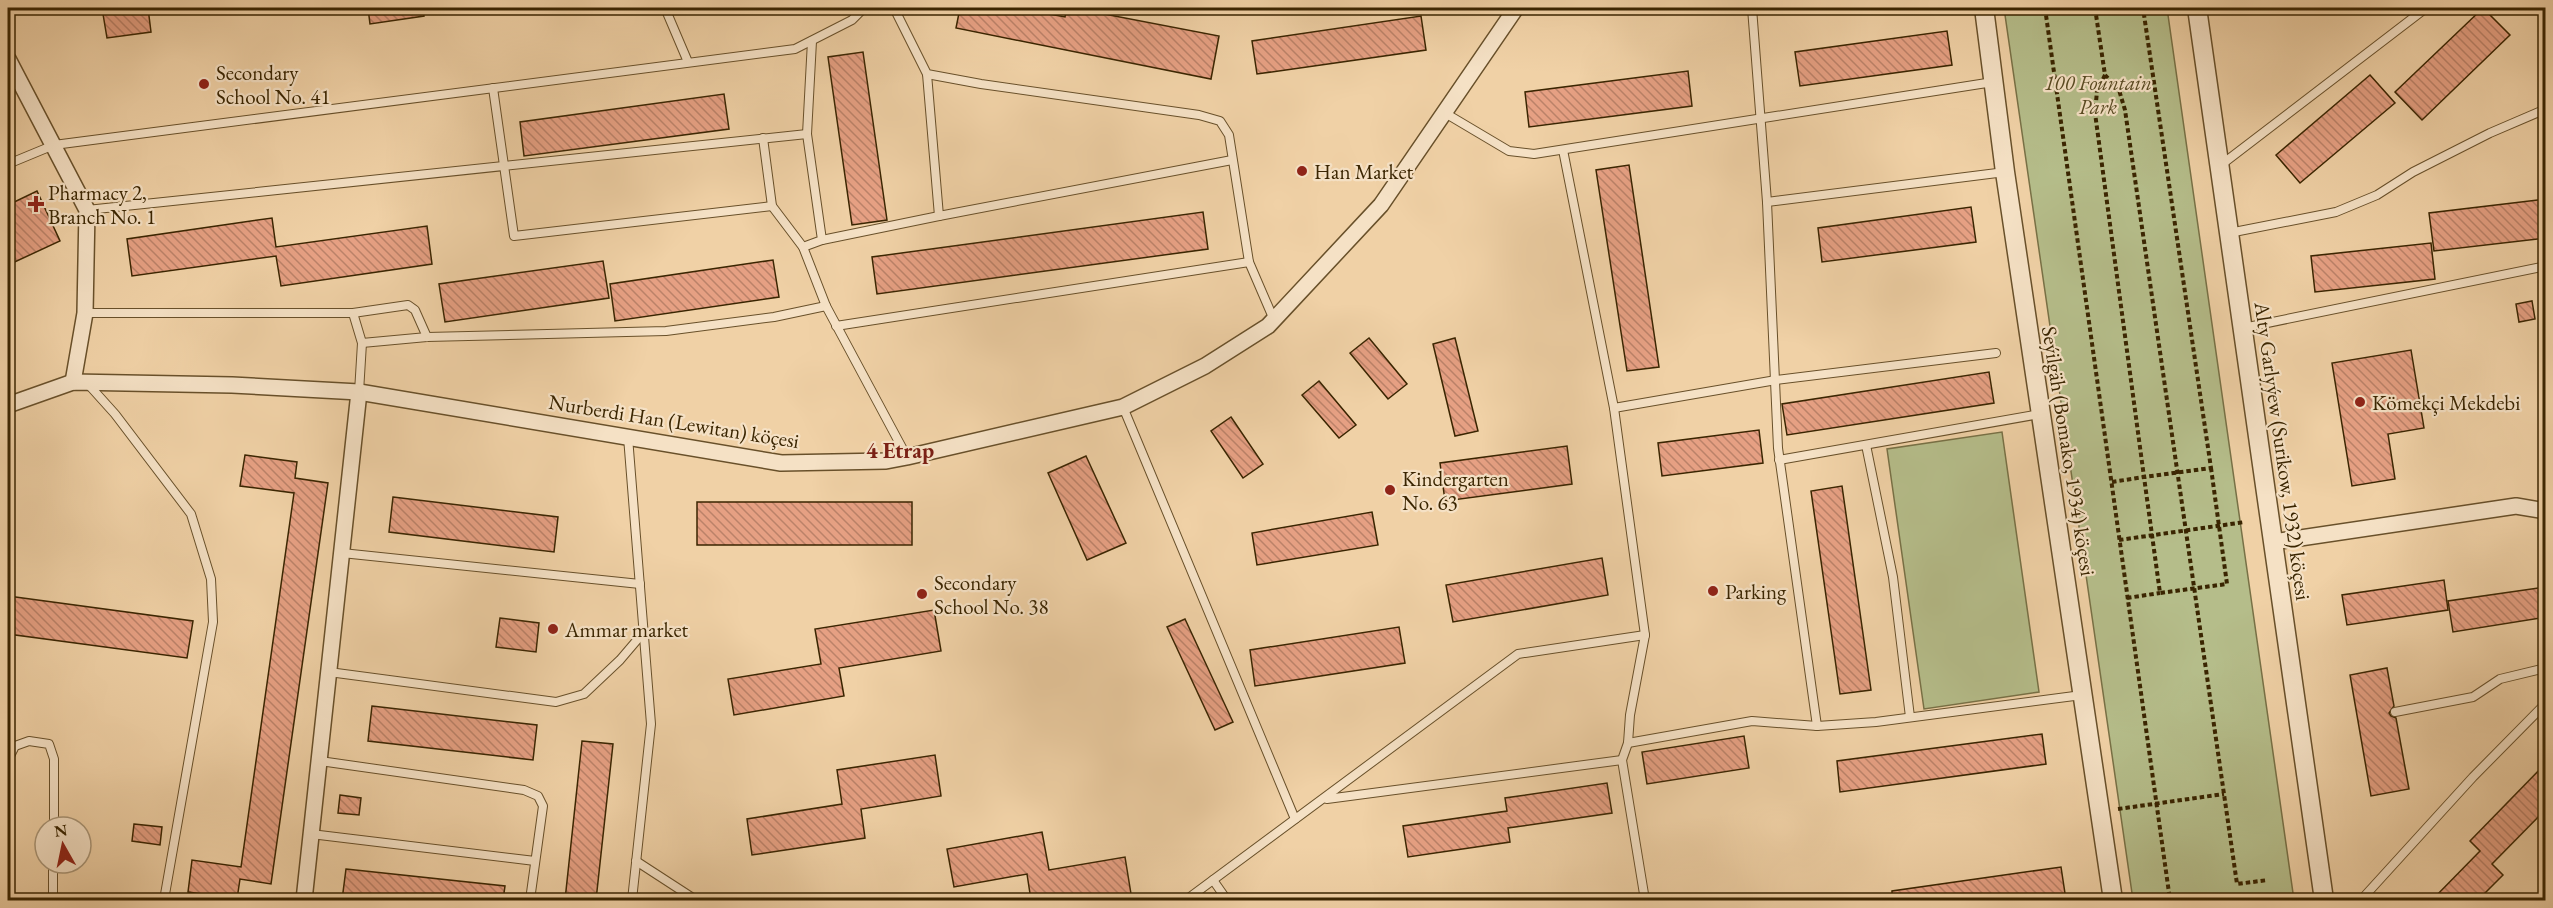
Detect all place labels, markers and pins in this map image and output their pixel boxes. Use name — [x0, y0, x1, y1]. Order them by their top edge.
place label: Secondary School No. 41 — [216, 59, 331, 110]
marker: Secondary School No. 41 — [197, 77, 211, 91]
place label: Han Market — [1314, 158, 1414, 185]
marker: Han Market — [1295, 164, 1309, 178]
place label: Pharmacy 2, Branch No. 1 — [48, 179, 156, 230]
marker: Pharmacy 2, Branch No. 1 — [29, 197, 43, 211]
place label: Kömekçi Mekdebi — [2372, 389, 2520, 416]
marker: Kömekçi Mekdebi — [2353, 395, 2367, 409]
place label: Kindergarten No. 63 — [1402, 465, 1509, 516]
marker: Kindergarten No. 63 — [1383, 483, 1397, 497]
place label: Secondary School No. 38 — [934, 569, 1049, 620]
place label: Parking — [1725, 578, 1787, 605]
marker: Parking — [1706, 584, 1720, 598]
marker: Secondary School No. 38 — [915, 587, 929, 601]
place label: Ammar market — [564, 616, 689, 643]
marker: Ammar market — [546, 622, 560, 636]

